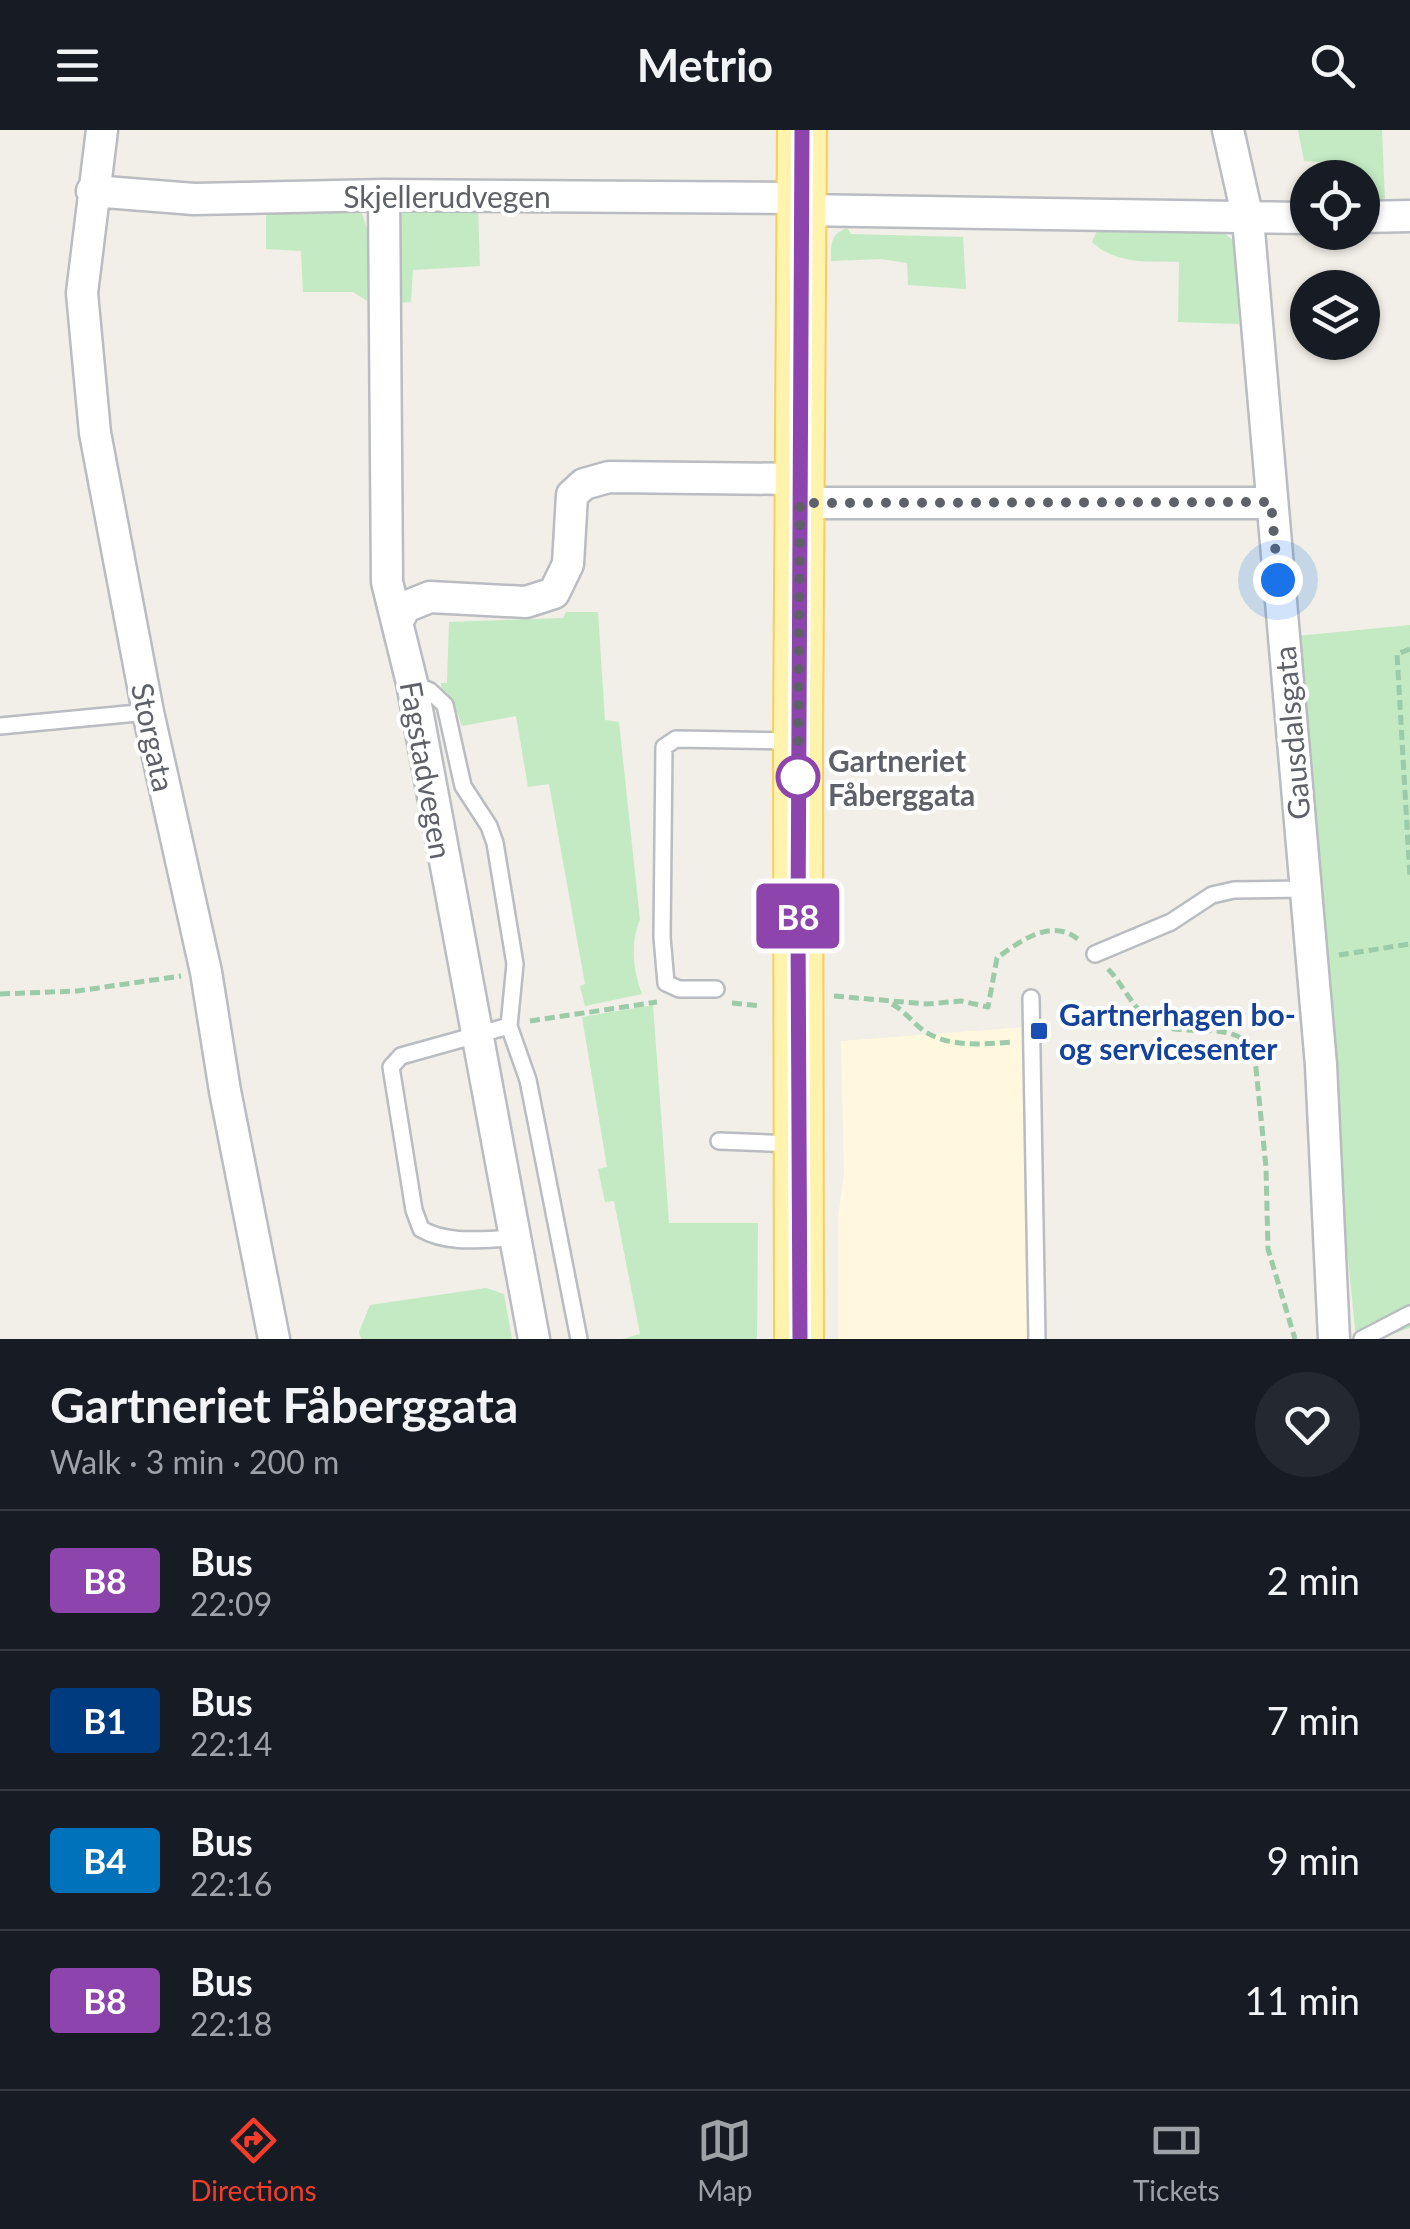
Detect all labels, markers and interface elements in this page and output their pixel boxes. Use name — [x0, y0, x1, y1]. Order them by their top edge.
icon: menu — [50, 38, 105, 93]
text: Metrio — [637, 38, 773, 92]
icon: search — [1305, 38, 1360, 93]
map controls — [1290, 160, 1380, 360]
button: locate — [1290, 160, 1380, 250]
street label: Skjellerudvegen — [343, 178, 551, 214]
button: layers — [1290, 270, 1380, 360]
your location — [1253, 555, 1303, 605]
street label: Gausdalsgata — [1265, 645, 1317, 821]
street label: Fagstadvegen — [394, 678, 460, 862]
street label: Storgata — [125, 680, 183, 794]
place label: Gartneriet Fåberggata — [828, 742, 975, 812]
marker: Gartneriet Fåberggata — [777, 756, 819, 798]
line badge: B8 — [753, 884, 843, 948]
text: B8 — [776, 895, 820, 937]
place label: Gartnerhagen bo- og servicesenter — [1059, 996, 1296, 1066]
marker: Gartnerhagen bo- og servicesenter — [1028, 1020, 1050, 1042]
button: heart — [1255, 1372, 1360, 1477]
text: Gartneriet Fåberggata — [50, 1376, 518, 1433]
text: Walk · 3 min · 200 m — [50, 1442, 339, 1481]
text: Bus — [190, 1538, 253, 1584]
text: 2 min — [1267, 1557, 1360, 1603]
text: B8 — [83, 1559, 127, 1601]
text: 22:09 — [190, 1584, 272, 1623]
text: Bus — [190, 1678, 253, 1724]
text: 7 min — [1267, 1697, 1360, 1743]
text: B1 — [83, 1699, 127, 1741]
text: 22:14 — [190, 1724, 272, 1763]
text: Bus — [190, 1818, 253, 1864]
text: 9 min — [1267, 1837, 1360, 1883]
text: B4 — [83, 1839, 127, 1881]
text: 22:16 — [190, 1864, 272, 1903]
text: Bus — [190, 1958, 253, 2004]
text: 11 min — [1245, 1977, 1360, 2023]
text: B8 — [83, 1979, 127, 2021]
text: 22:18 — [190, 2004, 272, 2043]
tab: Directions — [190, 2113, 317, 2207]
tab: Map — [697, 2113, 752, 2207]
tab: Tickets — [1133, 2113, 1220, 2207]

